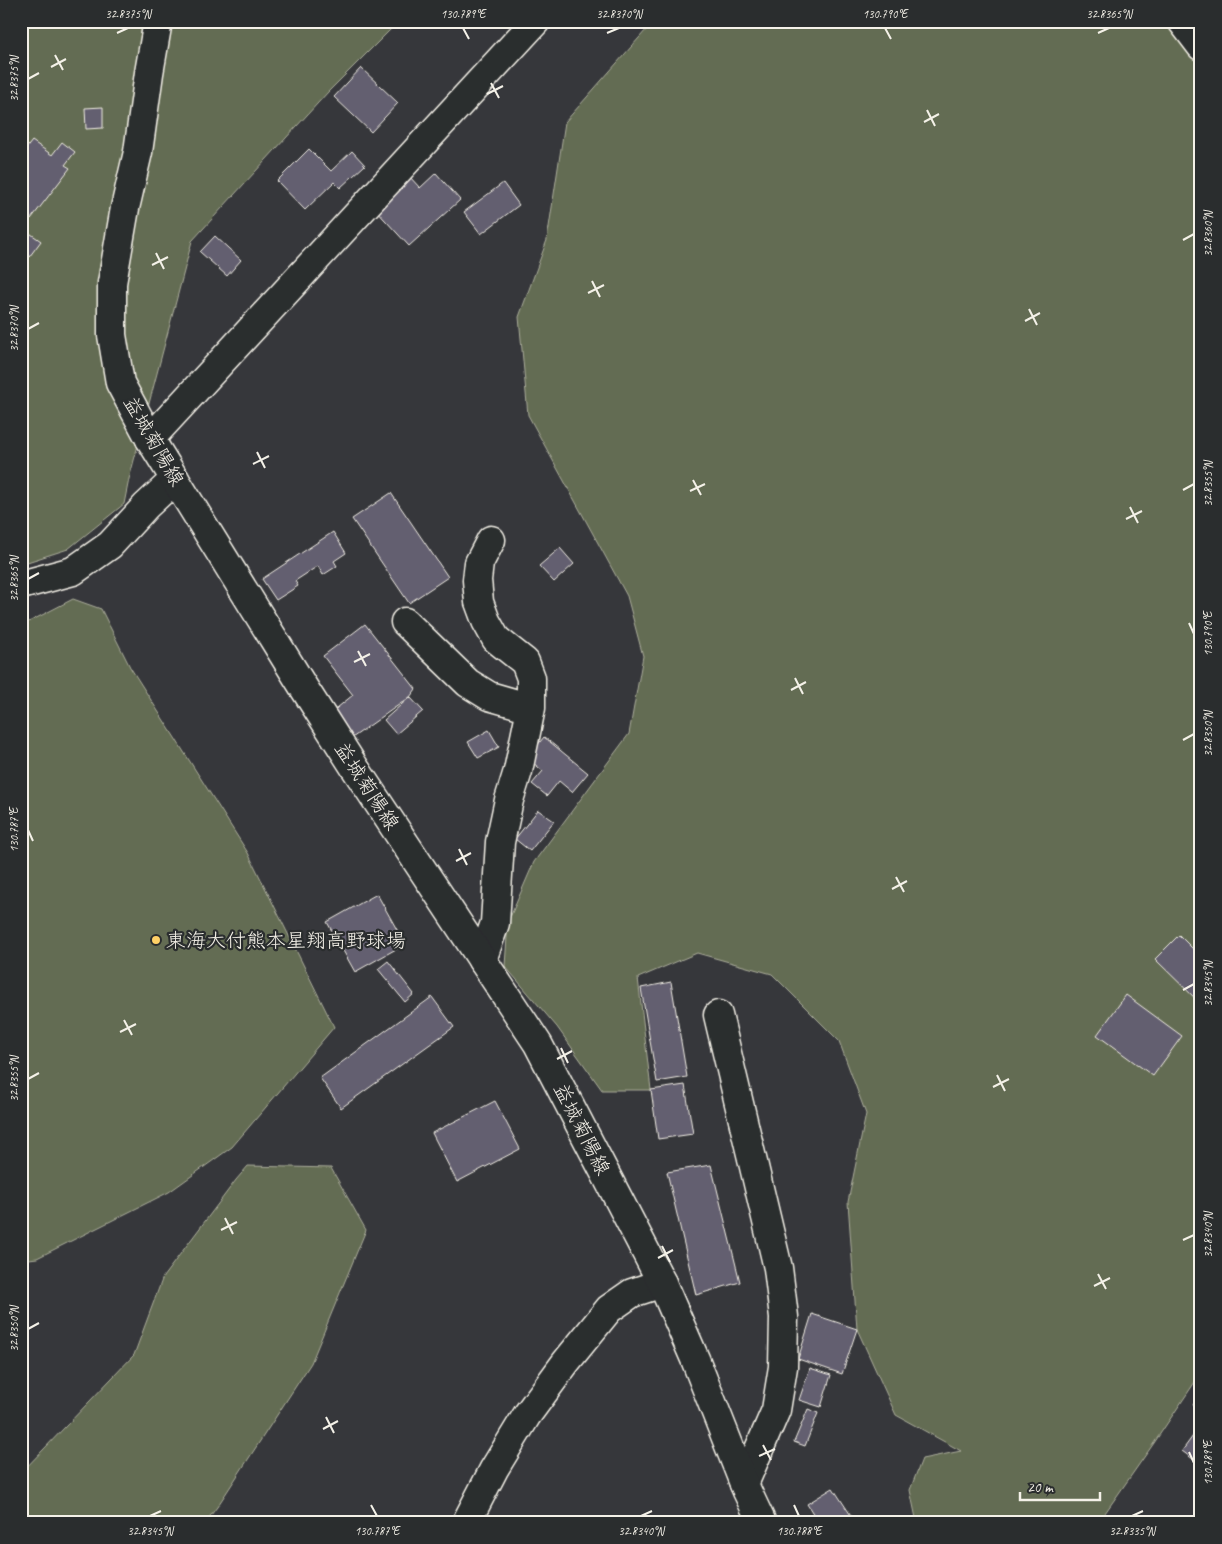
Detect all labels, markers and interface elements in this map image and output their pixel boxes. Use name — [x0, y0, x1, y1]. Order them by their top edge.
text: 32.8375°N — [105, 6, 152, 22]
text: 130.789°E — [441, 6, 487, 22]
text: 32.8370°N — [596, 6, 643, 22]
text: 130.790°E — [863, 6, 909, 22]
text: 32.8365°N — [1086, 6, 1133, 22]
text: 32.8375°N — [6, 55, 22, 102]
text: 32.8360°N — [1200, 210, 1216, 257]
text: 32.8370°N — [6, 305, 22, 352]
street label: 益城菊陽線 — [118, 391, 190, 491]
text: 32.8355°N — [1200, 460, 1216, 507]
text: 32.8365°N — [6, 555, 22, 602]
text: 130.790°E — [1200, 610, 1216, 656]
text: 32.8350°N — [1200, 710, 1216, 757]
street label: 益城菊陽線 — [329, 737, 405, 835]
text: 130.787°E — [6, 806, 22, 852]
place label: 東海大付熊本星翔高野球場 — [166, 928, 406, 953]
marker: 東海大付熊本星翔高野球場 — [150, 934, 162, 946]
text: 32.8345°N — [1200, 960, 1216, 1007]
text: 32.8355°N — [6, 1055, 22, 1102]
street label: 益城菊陽線 — [548, 1079, 616, 1179]
text: 32.8340°N — [1200, 1211, 1216, 1258]
text: 32.8350°N — [6, 1305, 22, 1352]
text: 130.789°E — [1200, 1439, 1216, 1485]
scale bar — [1020, 1469, 1100, 1501]
text: 20 m — [1027, 1478, 1054, 1497]
text: 32.8345°N — [127, 1523, 174, 1539]
text: 130.787°E — [355, 1523, 401, 1539]
text: 32.8340°N — [618, 1523, 665, 1539]
text: 130.788°E — [777, 1523, 823, 1539]
text: 32.8335°N — [1109, 1523, 1156, 1539]

